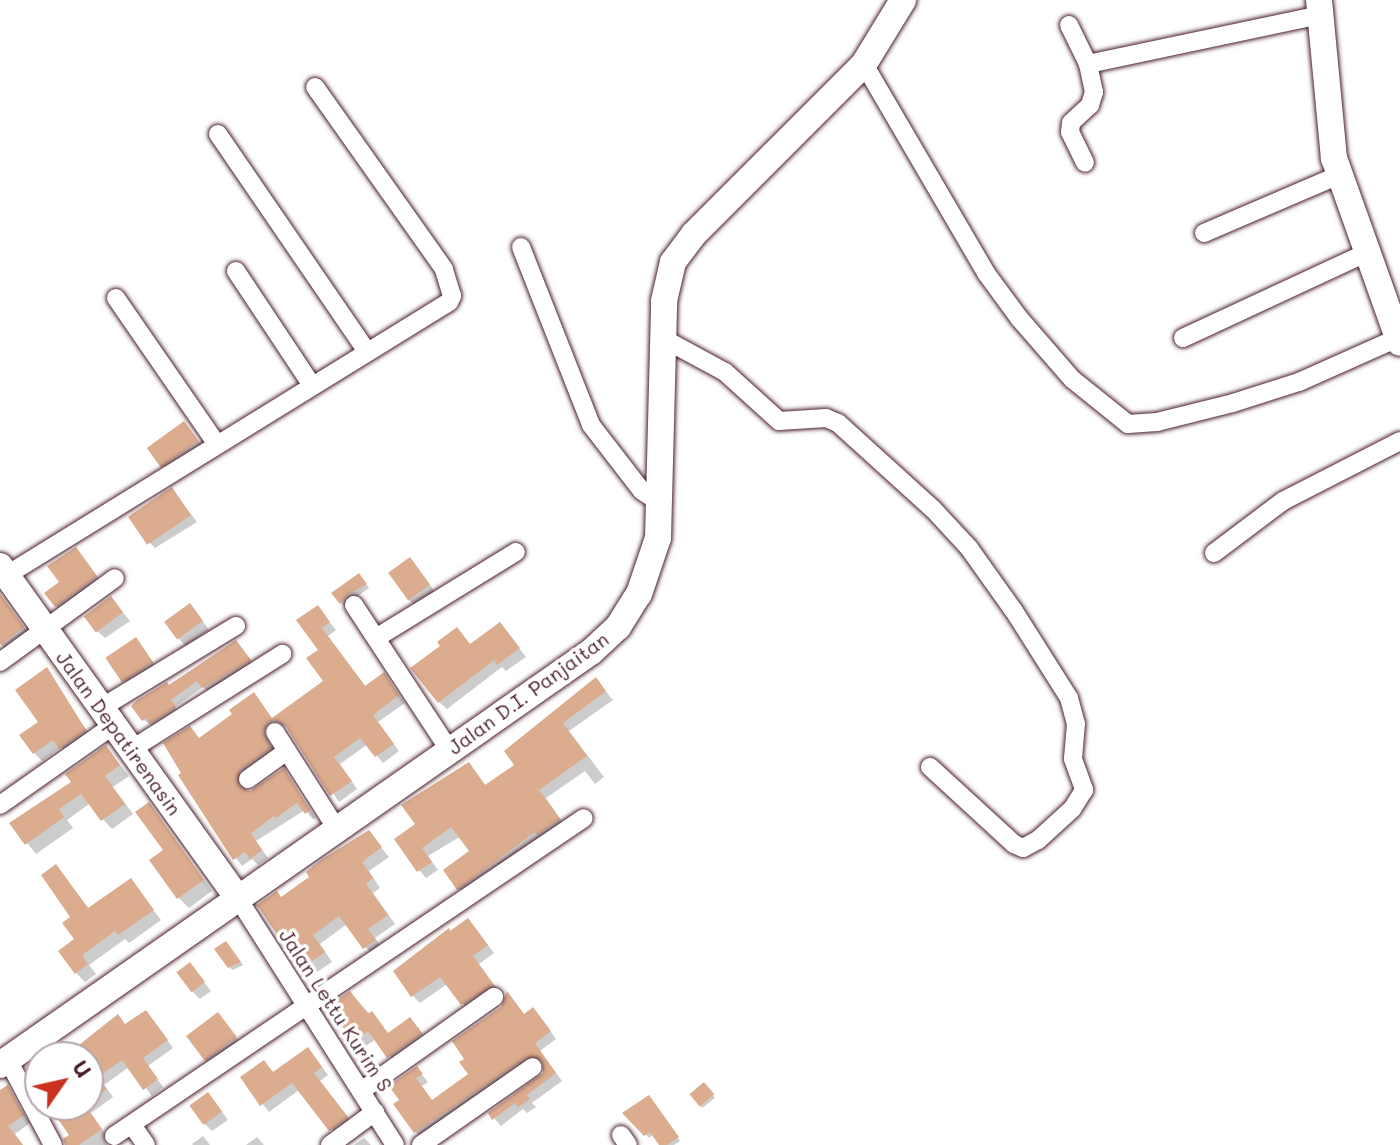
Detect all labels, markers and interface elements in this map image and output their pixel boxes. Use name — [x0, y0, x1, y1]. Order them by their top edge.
street label: Jalan D.I. Panjaitan — [443, 627, 613, 759]
street label: Jalan Depatirenasin — [51, 646, 187, 820]
street label: Jalan Lettu Kurim S — [274, 924, 398, 1096]
north arrow — [24, 1041, 104, 1121]
text: U — [66, 1054, 99, 1083]

